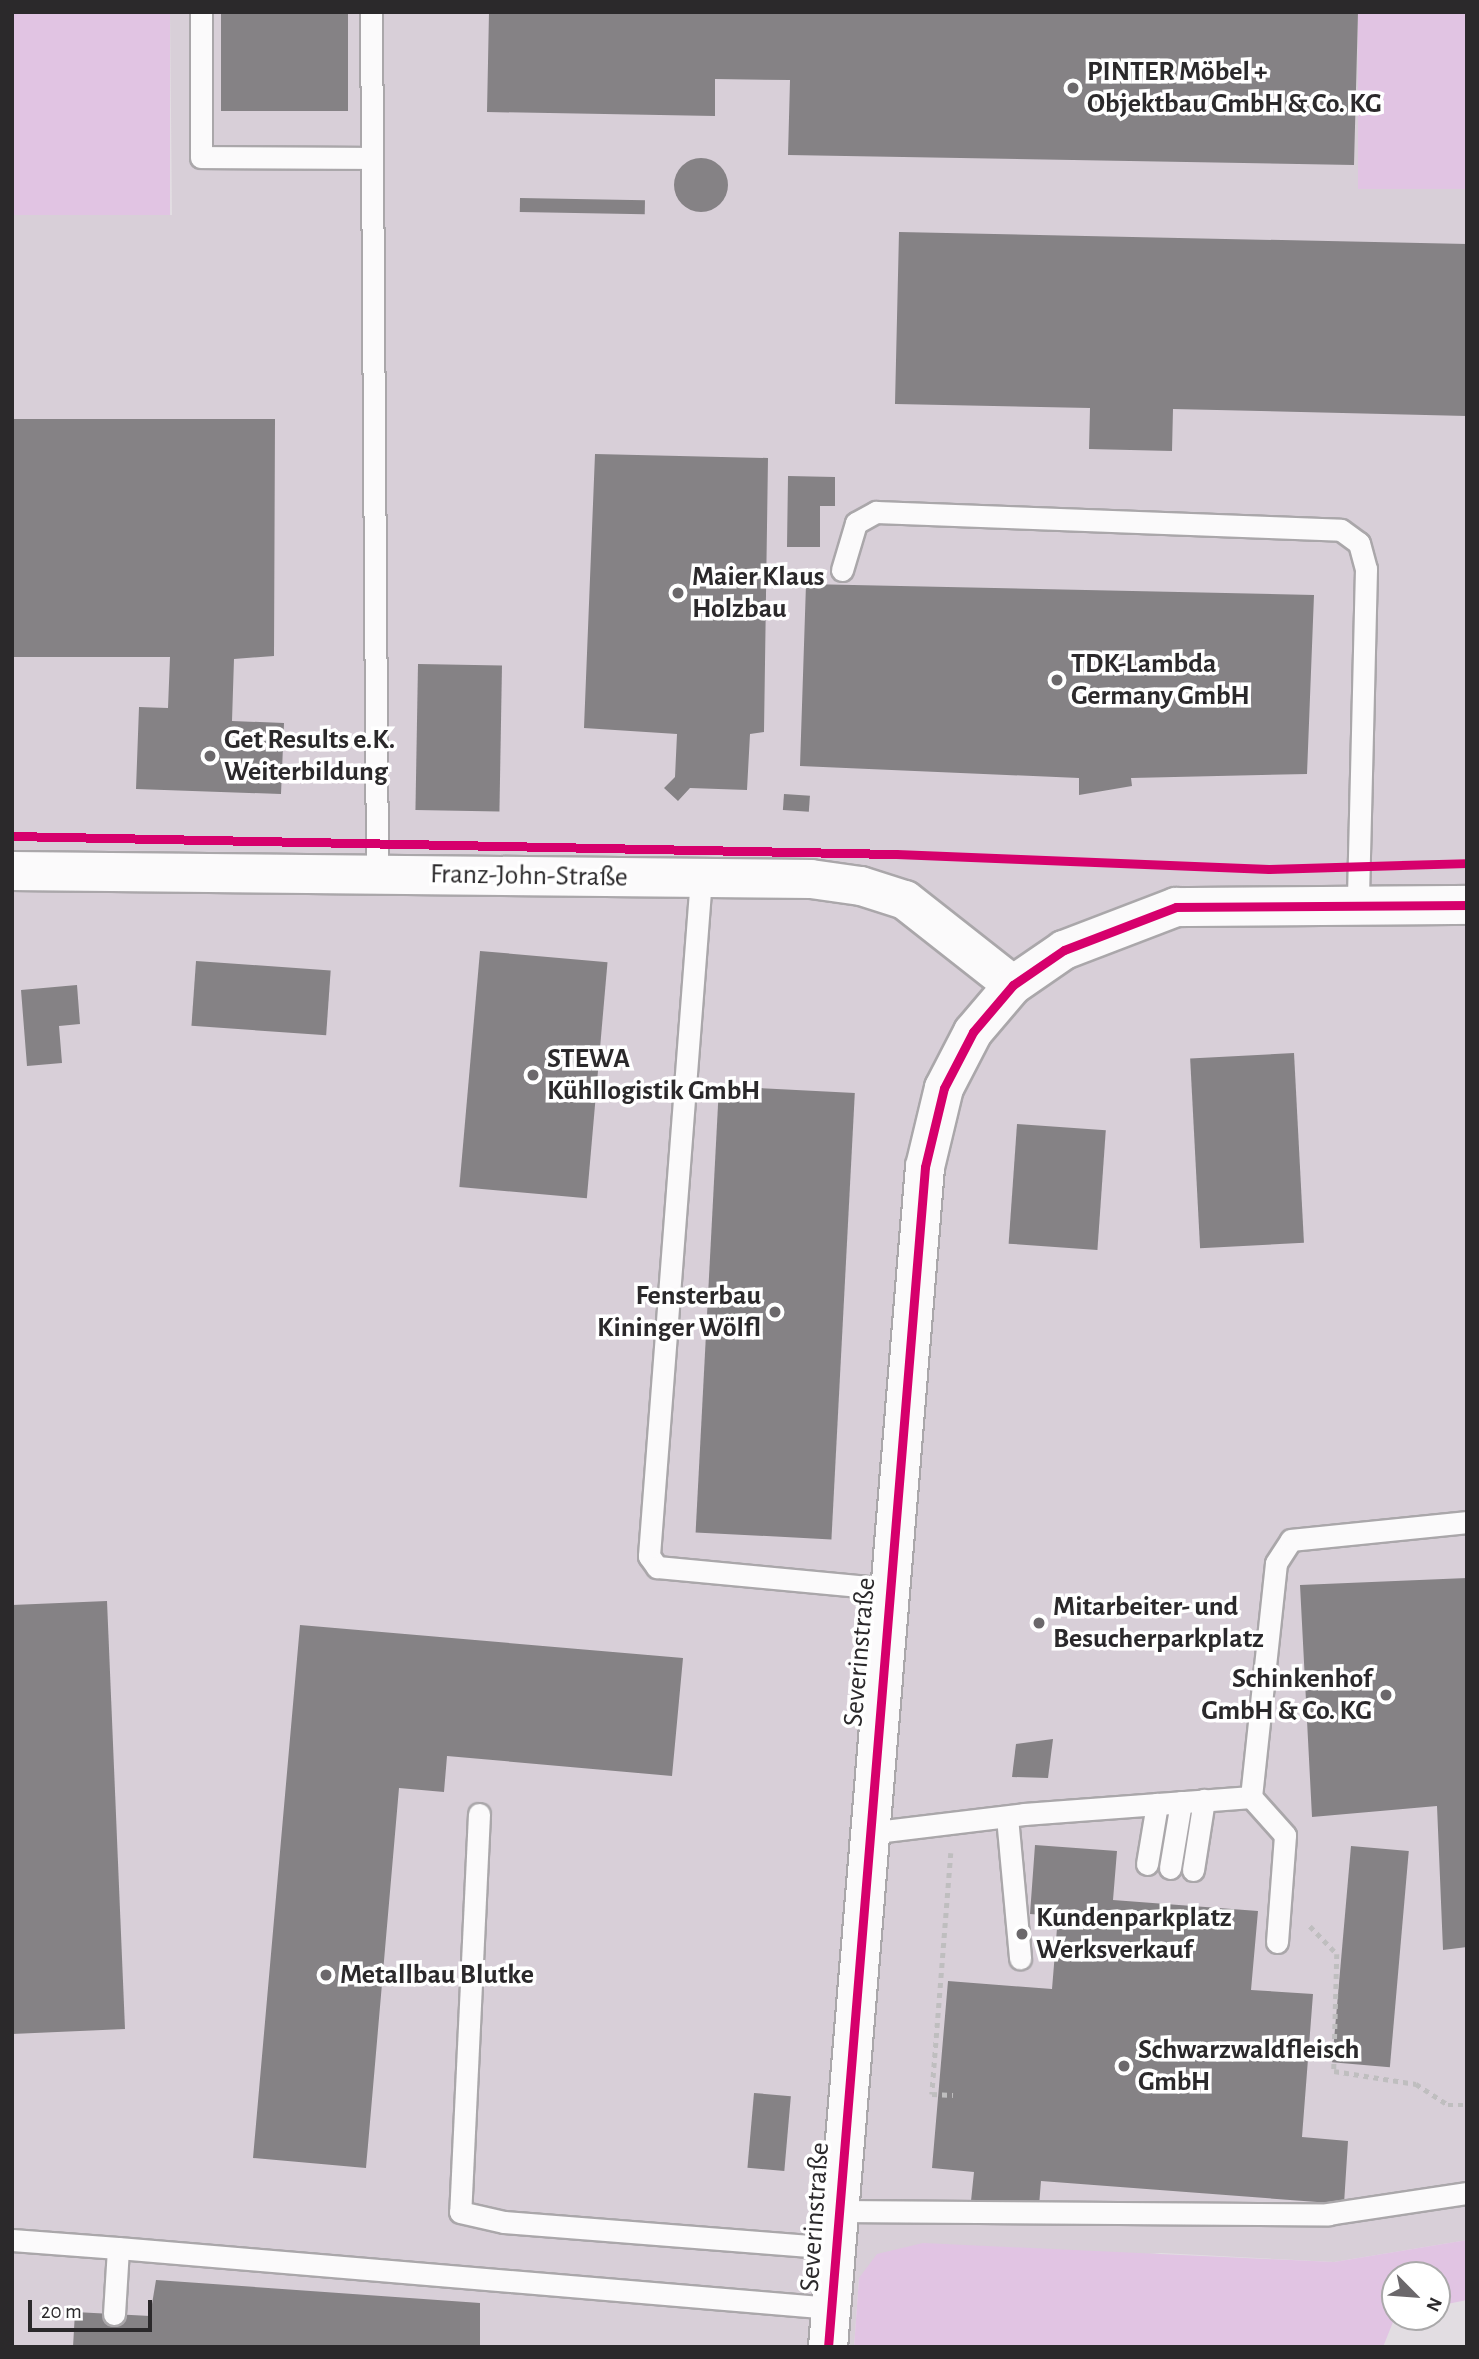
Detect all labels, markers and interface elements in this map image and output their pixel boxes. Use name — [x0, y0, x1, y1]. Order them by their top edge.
place label: PINTER Möbel + Objektbau GmbH & Co. KG — [1087, 55, 1382, 121]
marker: PINTER Möbel + Objektbau GmbH & Co. KG — [1065, 80, 1081, 96]
place label: Maier Klaus Holzbau — [692, 560, 825, 626]
marker: Maier Klaus Holzbau — [670, 585, 686, 601]
place label: TDK-Lambda Germany GmbH — [1071, 647, 1250, 713]
marker: TDK-Lambda Germany GmbH — [1049, 672, 1065, 688]
place label: Get Results e.K. Weiterbildung — [224, 723, 395, 789]
marker: Get Results e.K. Weiterbildung — [202, 748, 218, 764]
street label: Franz-John-Straße — [430, 857, 628, 895]
place label: STEWA Kühllogistik GmbH — [547, 1042, 760, 1108]
marker: STEWA Kühllogistik GmbH — [525, 1067, 541, 1083]
place label: Fensterbau Kininger Wölfl — [597, 1279, 761, 1345]
marker: Fensterbau Kininger Wölfl — [767, 1304, 783, 1320]
street label: Severinstraße — [837, 1576, 883, 1728]
place label: Mitarbeiter- und Besucherparkplatz — [1053, 1590, 1264, 1656]
marker: Mitarbeiter- und Besucherparkplatz — [1031, 1615, 1047, 1631]
place label: Schinkenhof GmbH & Co. KG — [1201, 1662, 1372, 1728]
marker: Schinkenhof GmbH & Co. KG — [1378, 1687, 1394, 1703]
place label: Kundenparkplatz Werksverkauf — [1036, 1901, 1232, 1967]
marker: Kundenparkplatz Werksverkauf — [1014, 1926, 1030, 1942]
place label: Metallbau Blutke — [340, 1958, 534, 1992]
marker: Metallbau Blutke — [318, 1967, 334, 1983]
place label: Schwarzwaldfleisch GmbH — [1138, 2033, 1360, 2099]
marker: Schwarzwaldfleisch GmbH — [1116, 2058, 1132, 2074]
street label: Severinstraße — [793, 2141, 837, 2293]
north arrow — [1381, 2261, 1451, 2331]
scale bar — [32, 2286, 156, 2330]
text: N — [1422, 2294, 1445, 2314]
text: 20 m — [41, 2301, 82, 2322]

